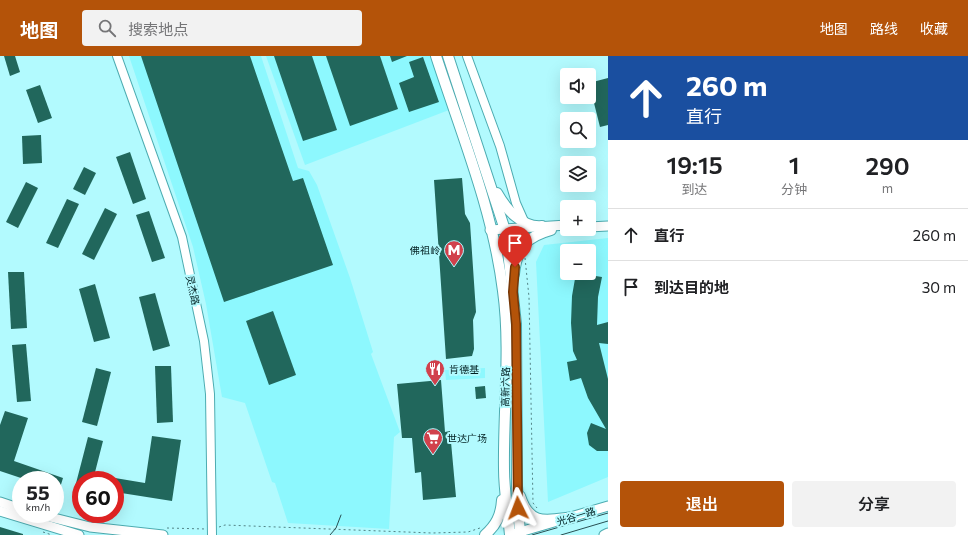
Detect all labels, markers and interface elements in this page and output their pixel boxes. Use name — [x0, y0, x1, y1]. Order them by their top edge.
search box — [82, 10, 362, 46]
icon: search — [96, 17, 118, 39]
text: 地图 — [20, 18, 58, 41]
text: 搜索地点 — [128, 20, 188, 38]
text: 地图 — [820, 20, 848, 37]
text: 路线 — [870, 20, 898, 37]
text: 收藏 — [920, 20, 948, 37]
map controls — [560, 68, 596, 280]
button: sound — [560, 68, 596, 104]
text: 260 m — [686, 68, 767, 102]
icon: ahead — [620, 72, 672, 124]
text: 直行 — [686, 105, 722, 127]
button: search — [560, 112, 596, 148]
text: 19:15 — [666, 150, 723, 179]
text: 1 — [789, 150, 799, 179]
text: 290 — [866, 151, 910, 180]
button: layers — [560, 156, 596, 192]
text: m — [882, 180, 893, 196]
text: 到达 — [682, 181, 708, 197]
text: 分钟 — [781, 181, 807, 197]
button: + — [560, 200, 596, 236]
icon: ahead — [620, 224, 642, 246]
pin — [498, 226, 532, 267]
text: 直行 — [654, 226, 684, 244]
text: 260 m — [913, 226, 956, 244]
icon: arrive — [504, 232, 526, 254]
metro station icon: 佛祖岭 — [443, 239, 465, 267]
place label: 佛祖岭 — [409, 244, 440, 256]
button: − — [560, 244, 596, 280]
street label: 灵杰路 — [184, 274, 202, 306]
icon: arrive — [620, 276, 642, 298]
text: 到达目的地 — [654, 278, 729, 296]
text: 30 m — [922, 278, 956, 296]
restaurant icon: 肯德基 — [424, 358, 446, 386]
place label: 肯德基 — [449, 363, 479, 375]
street label: 高新六路 — [499, 367, 511, 407]
supermarket icon: 世达广场 — [422, 427, 444, 455]
place label: 世达广场 — [447, 432, 487, 444]
speed limit sign: 60 — [72, 471, 124, 523]
text: 55 — [26, 480, 50, 504]
button: 退出 — [620, 481, 784, 527]
button: 分享 — [792, 481, 956, 527]
position arrow — [497, 487, 539, 529]
text: km/h — [26, 501, 50, 513]
street label: 光谷一路 — [555, 504, 597, 528]

